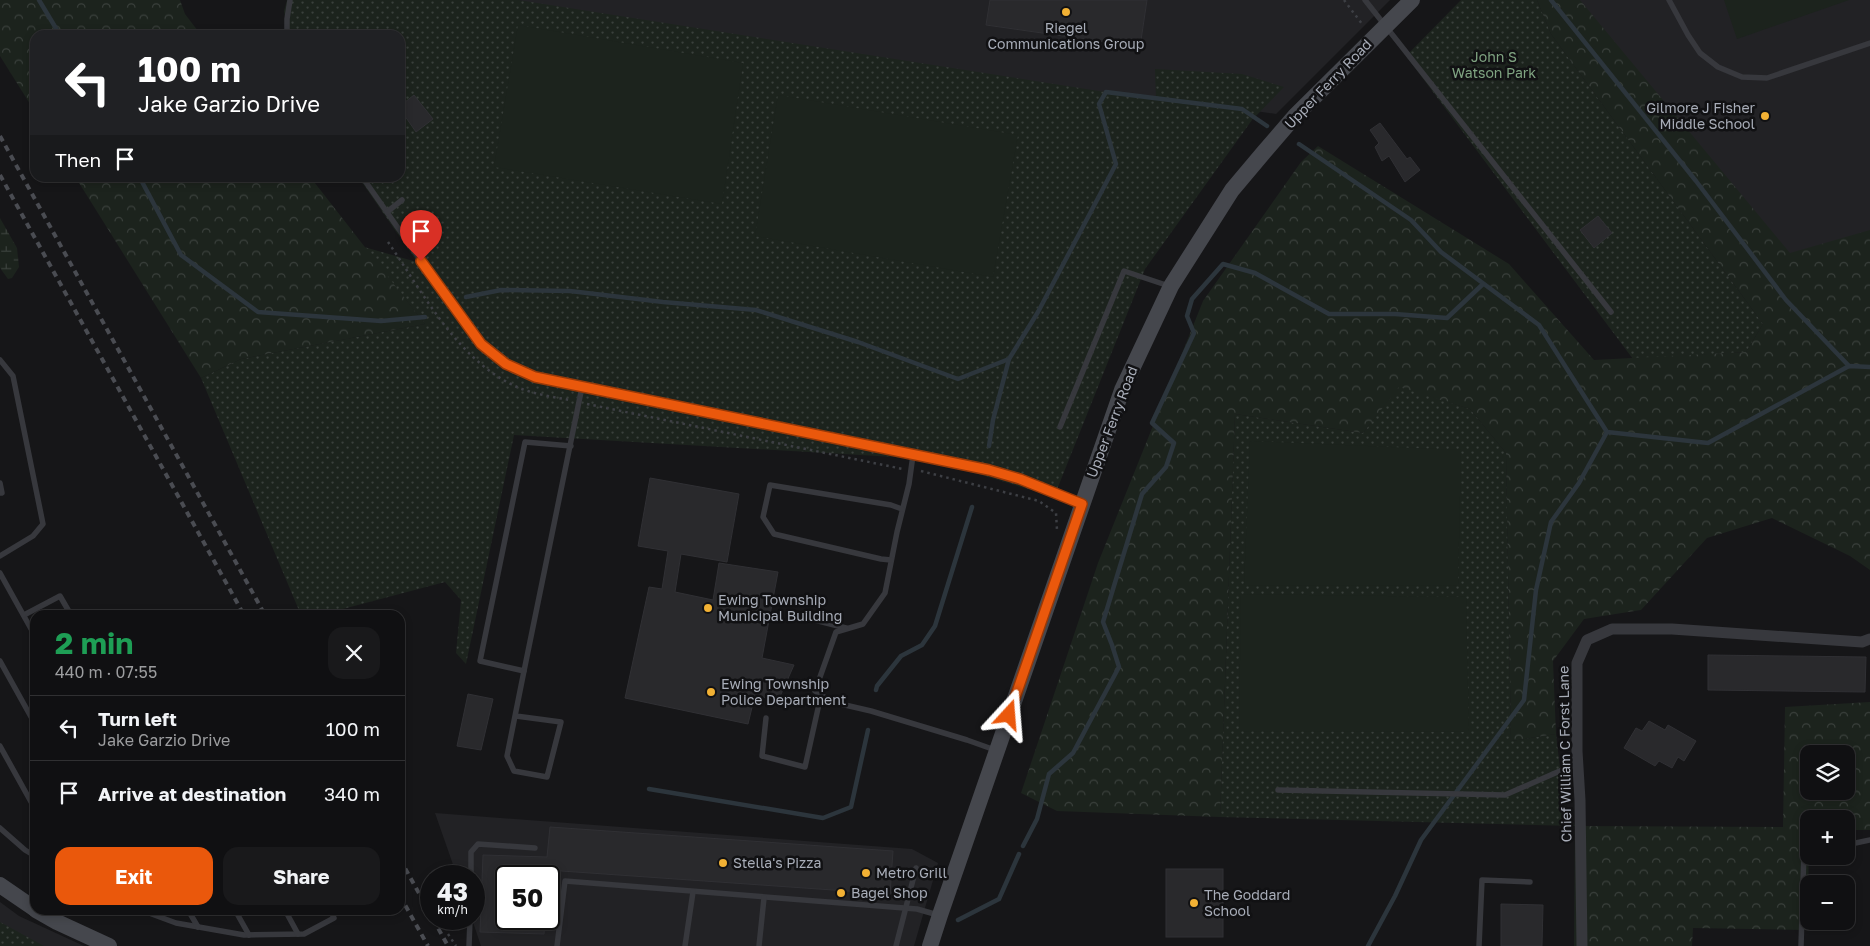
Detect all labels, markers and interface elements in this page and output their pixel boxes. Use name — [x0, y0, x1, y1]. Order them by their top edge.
marker: Riegel Communications Group — [1060, 6, 1072, 18]
place label: Riegel Communications Group — [988, 19, 1144, 52]
street label: Upper Ferry Road — [1281, 35, 1375, 132]
text: 100 m — [138, 48, 241, 90]
park label: John S Watson Park — [1452, 48, 1536, 81]
icon: left — [55, 50, 120, 115]
text: Jake Garzio Drive — [138, 90, 320, 117]
place label: Gilmore J Fisher Middle School — [1646, 99, 1756, 132]
marker: Gilmore J Fisher Middle School — [1759, 110, 1771, 122]
icon: arrive — [111, 145, 139, 173]
text: Then — [55, 148, 101, 171]
pin — [400, 210, 442, 261]
icon: arrive — [407, 217, 435, 245]
street label: Upper Ferry Road — [1082, 364, 1141, 480]
place label: Ewing Township Municipal Building — [718, 591, 842, 624]
marker: Ewing Township Municipal Building — [702, 602, 714, 614]
text: 2 min — [55, 625, 133, 661]
button: close — [328, 627, 380, 679]
text: 440 m · 07:55 — [55, 662, 157, 682]
street label: Chief William C Forst Lane — [1554, 666, 1575, 842]
place label: Ewing Township Police Department — [721, 675, 846, 708]
marker: Ewing Township Police Department — [705, 686, 717, 698]
position arrow — [982, 688, 1034, 740]
text: Turn left — [98, 707, 177, 730]
icon: left — [55, 714, 83, 742]
text: 100 m — [326, 717, 380, 740]
text: Jake Garzio Drive — [98, 730, 230, 750]
map controls — [1800, 745, 1855, 930]
button: layers — [1800, 745, 1855, 800]
icon: arrive — [55, 779, 83, 807]
text: Arrive at destination — [98, 782, 286, 805]
text: 340 m — [324, 782, 380, 805]
button: + — [1800, 810, 1855, 865]
button: Exit — [55, 847, 213, 905]
button: Share — [223, 847, 380, 905]
place label: Stella's Pizza — [733, 854, 821, 871]
marker: Stella's Pizza — [717, 857, 729, 869]
place label: Metro Grill — [876, 864, 947, 881]
speed limit sign: 50 — [495, 865, 560, 930]
marker: Metro Grill — [860, 867, 872, 879]
button: − — [1800, 875, 1855, 930]
text: 43 — [437, 876, 468, 907]
place label: Bagel Shop — [851, 884, 928, 901]
place label: The Goddard School — [1204, 886, 1290, 919]
marker: Bagel Shop — [835, 887, 847, 899]
marker: The Goddard School — [1188, 897, 1200, 909]
text: km/h — [437, 902, 468, 917]

